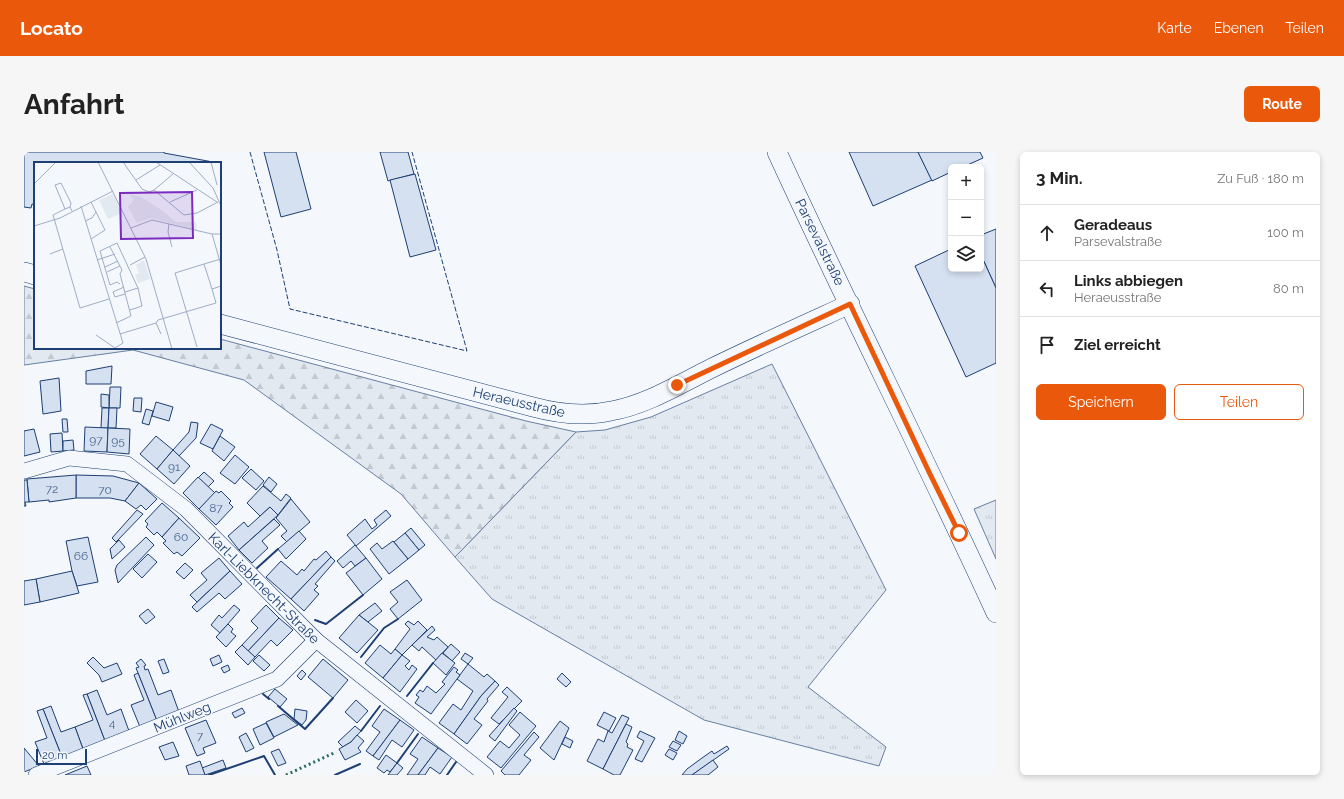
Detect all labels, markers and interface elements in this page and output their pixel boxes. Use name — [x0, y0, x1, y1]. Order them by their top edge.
text: Locato — [20, 17, 83, 39]
text: Karte — [1157, 20, 1192, 36]
text: Ebenen — [1214, 20, 1264, 36]
text: Teilen — [1286, 20, 1324, 36]
button: Route — [1244, 86, 1320, 122]
text: Anfahrt — [24, 88, 125, 121]
inset map — [34, 162, 221, 349]
map controls — [948, 164, 984, 272]
button: + — [948, 164, 984, 200]
text: 3 Min. — [1036, 168, 1083, 188]
text: Zu Fuß · 180 m — [1217, 171, 1304, 186]
street label: Parsevalstraße — [792, 196, 848, 288]
button: − — [948, 200, 984, 236]
text: Geradeaus — [1074, 216, 1152, 234]
icon: ahead — [1036, 222, 1058, 244]
text: 100 m — [1267, 225, 1304, 240]
text: Parsevalstraße — [1074, 234, 1162, 249]
button: layers — [948, 236, 984, 272]
text: Links abbiegen — [1074, 272, 1183, 290]
icon: left — [1036, 278, 1058, 300]
text: 80 m — [1273, 281, 1304, 296]
text: Heraeusstraße — [1074, 290, 1161, 305]
icon: arrive — [1036, 334, 1058, 356]
text: Ziel erreicht — [1074, 336, 1161, 354]
route end — [668, 376, 686, 394]
street label: Heraeusstraße — [471, 384, 567, 420]
button: Speichern — [1036, 384, 1166, 420]
button: Teilen — [1174, 384, 1304, 420]
house number: 97 — [89, 433, 103, 447]
house number: 95 — [111, 434, 125, 448]
house number: 91 — [168, 460, 180, 474]
house number: 72 — [46, 482, 58, 496]
house number: 70 — [98, 483, 112, 497]
house number: 87 — [209, 501, 223, 515]
route start — [950, 524, 968, 542]
street label: Karl-Liebknecht-Straße — [205, 529, 323, 647]
house number: 60 — [174, 530, 188, 544]
house number: 66 — [74, 549, 88, 563]
street label: Mühlweg — [151, 698, 213, 736]
house number: 4 — [109, 716, 116, 730]
house number: 7 — [197, 729, 204, 743]
scale bar — [36, 747, 87, 766]
text: 20 m — [42, 749, 67, 762]

